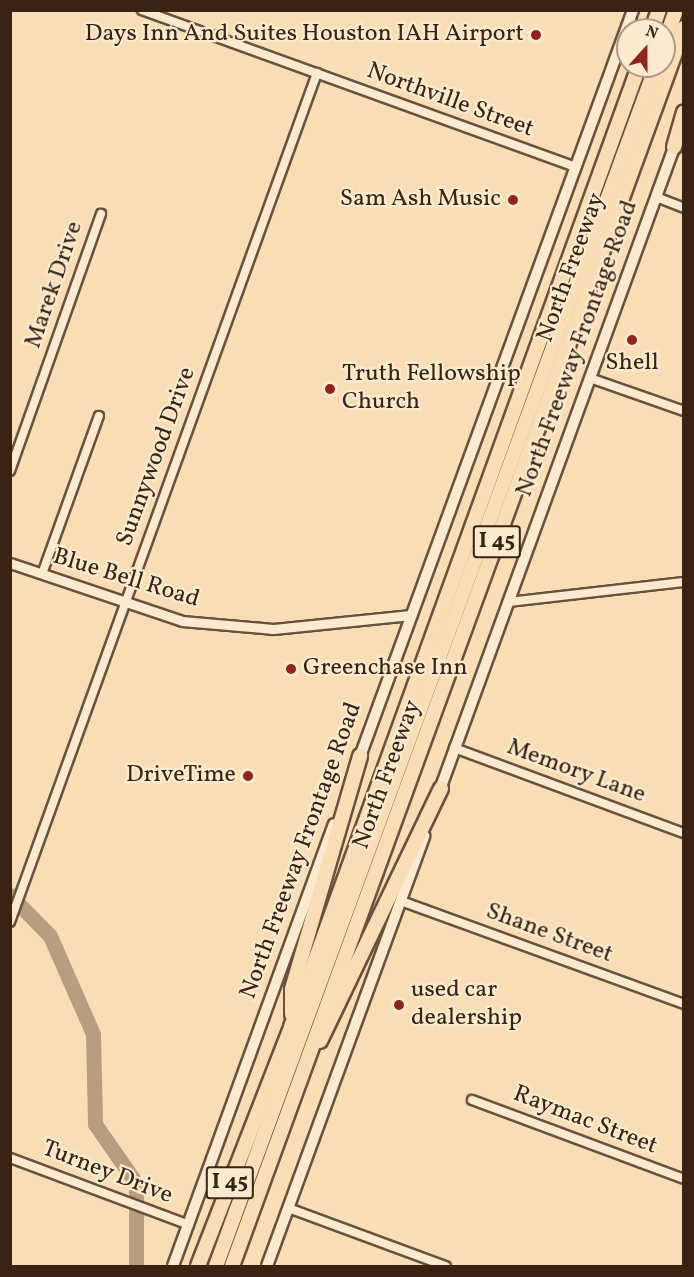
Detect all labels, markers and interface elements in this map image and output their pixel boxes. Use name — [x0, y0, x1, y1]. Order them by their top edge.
north arrow — [616, 18, 676, 78]
place label: Days Inn And Suites Houston IAH Airport — [85, 21, 524, 49]
text: N — [642, 21, 661, 45]
marker: Days Inn And Suites Houston IAH Airport — [529, 28, 543, 42]
street label: Northville Street — [363, 57, 537, 145]
place label: Sam Ash Music — [340, 186, 501, 214]
street label: North Freeway — [532, 190, 612, 346]
marker: Sam Ash Music — [506, 193, 520, 207]
street label: North Freeway Frontage Road — [511, 197, 645, 501]
street label: Marek Drive — [20, 218, 90, 352]
marker: Shell — [625, 333, 639, 347]
place label: Shell — [605, 350, 659, 378]
place label: Truth Fellowship Church — [342, 361, 521, 417]
street label: Sunnywood Drive — [111, 364, 203, 550]
marker: Truth Fellowship Church — [323, 382, 337, 396]
road number: I 45 — [472, 523, 522, 561]
street label: Blue Bell Road — [49, 543, 203, 615]
place label: Greenchase Inn — [303, 655, 468, 683]
marker: Greenchase Inn — [284, 662, 298, 676]
street label: North Freeway — [348, 697, 428, 853]
street label: North Freeway Frontage Road — [235, 699, 369, 1003]
street label: Memory Lane — [502, 733, 650, 811]
place label: DriveTime — [126, 762, 236, 790]
marker: DriveTime — [241, 769, 255, 783]
street label: Shane Street — [482, 898, 616, 970]
place label: used car dealership — [411, 977, 522, 1033]
marker: used car dealership — [392, 998, 406, 1012]
street label: Raymac Street — [509, 1080, 661, 1162]
street label: Turney Drive — [37, 1135, 177, 1211]
road number: I 45 — [204, 1164, 256, 1202]

